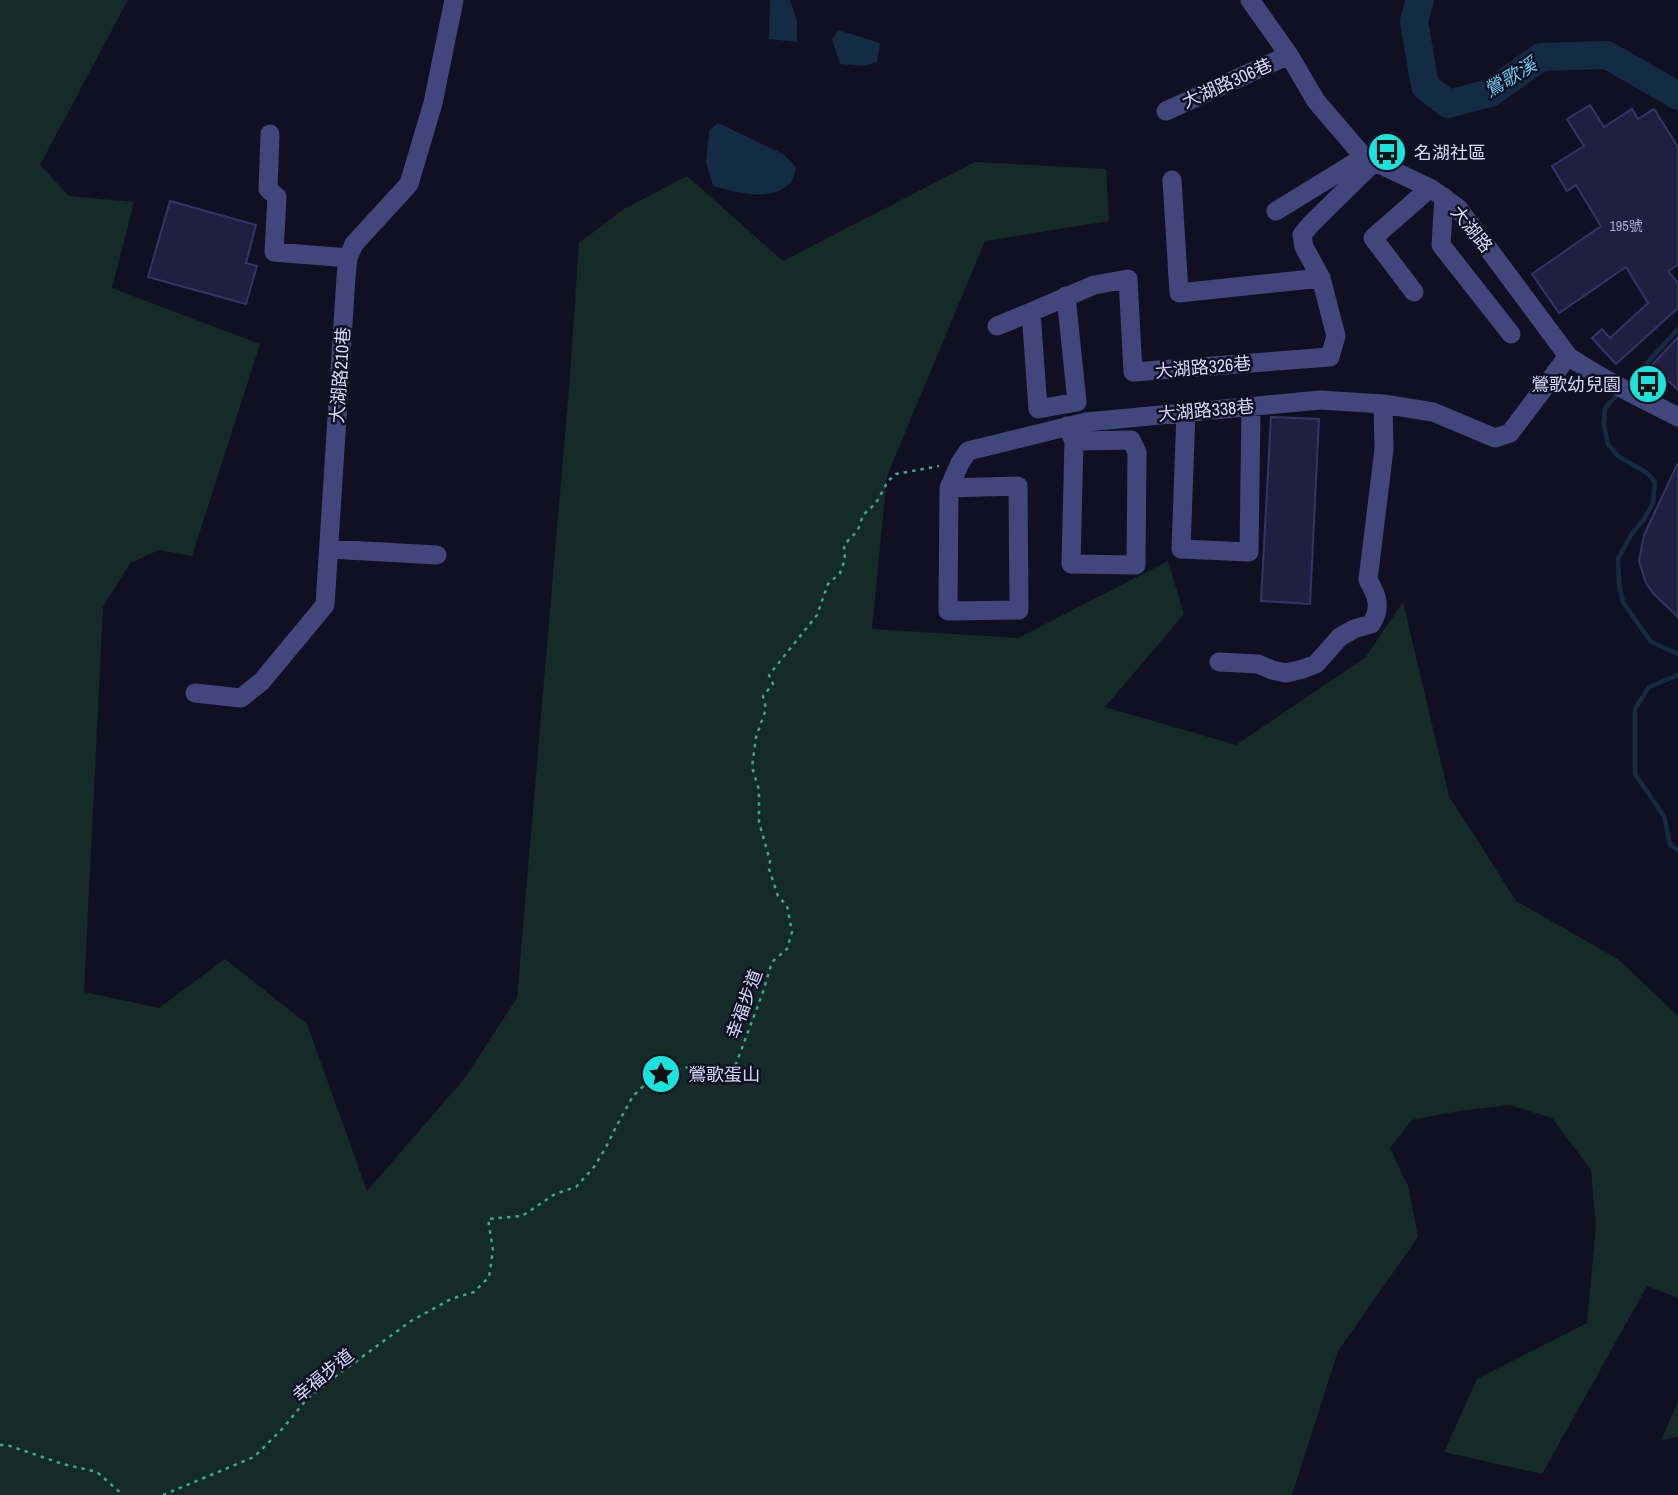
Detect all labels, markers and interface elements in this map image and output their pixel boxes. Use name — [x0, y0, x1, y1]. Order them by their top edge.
water label: 鶯歌溪 — [1479, 50, 1544, 103]
street label: 大湖路306巷 — [1178, 52, 1276, 114]
bus stop icon: 名湖社區 — [1366, 131, 1408, 173]
place label: 名湖社區 — [1414, 140, 1486, 165]
street label: 大湖路 — [1445, 200, 1499, 258]
house number: 195號 — [1609, 217, 1643, 235]
street label: 大湖路210巷 — [324, 326, 356, 424]
street label: 大湖路326巷 — [1154, 350, 1252, 384]
bus stop icon: 鶯歌幼兒園 — [1627, 363, 1669, 405]
place label: 鶯歌幼兒園 — [1531, 372, 1621, 397]
street label: 大湖路338巷 — [1157, 393, 1255, 427]
street label: 幸福步道 — [720, 966, 768, 1042]
place icon: 鶯歌蛋山 — [640, 1053, 682, 1095]
place label: 鶯歌蛋山 — [688, 1062, 760, 1087]
street label: 幸福步道 — [287, 1343, 359, 1407]

